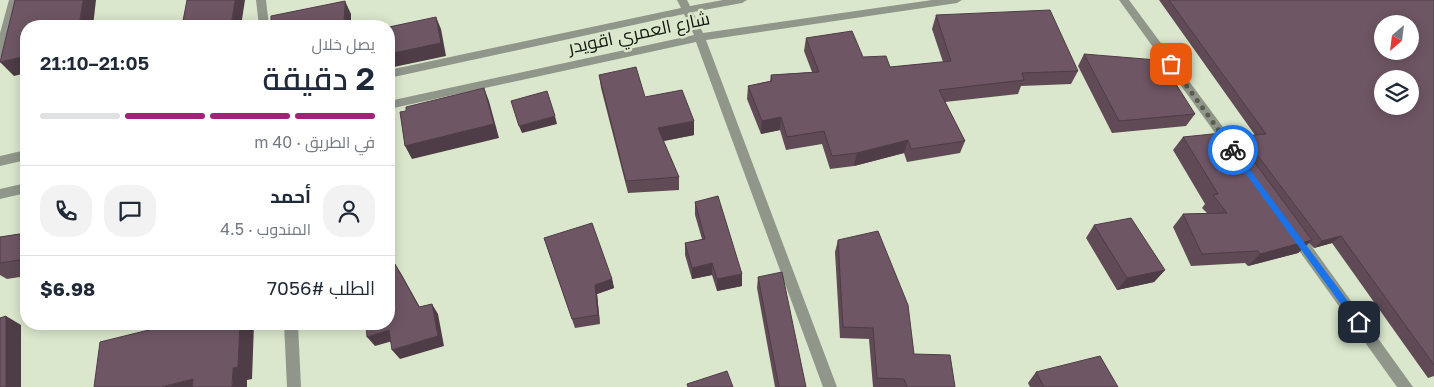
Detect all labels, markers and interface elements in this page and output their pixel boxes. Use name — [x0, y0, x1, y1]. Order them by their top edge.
street label: شارع العمري اقويدر — [565, 6, 712, 62]
north arrow — [1374, 15, 1419, 60]
map controls — [1374, 15, 1419, 115]
text: يصل خلال — [312, 34, 375, 54]
pin — [1150, 43, 1192, 85]
icon: bag — [1157, 50, 1185, 78]
text: 21:05–21:10 — [40, 51, 149, 74]
text: 2 دقيقة — [263, 59, 375, 97]
button: layers — [1374, 70, 1419, 115]
courier — [1208, 125, 1258, 175]
text: في الطريق · 40 m — [254, 132, 375, 152]
icon: bike — [1219, 136, 1247, 164]
text: أحمد — [270, 184, 311, 207]
button: phone — [40, 185, 92, 237]
button: chat — [104, 185, 156, 237]
button: person — [323, 185, 375, 237]
text: المندوب · 4.5 — [220, 219, 311, 239]
text: الطلب #7056 — [267, 276, 375, 299]
text: $6.98 — [40, 277, 95, 300]
pin — [1338, 301, 1380, 343]
icon: home — [1345, 308, 1373, 336]

